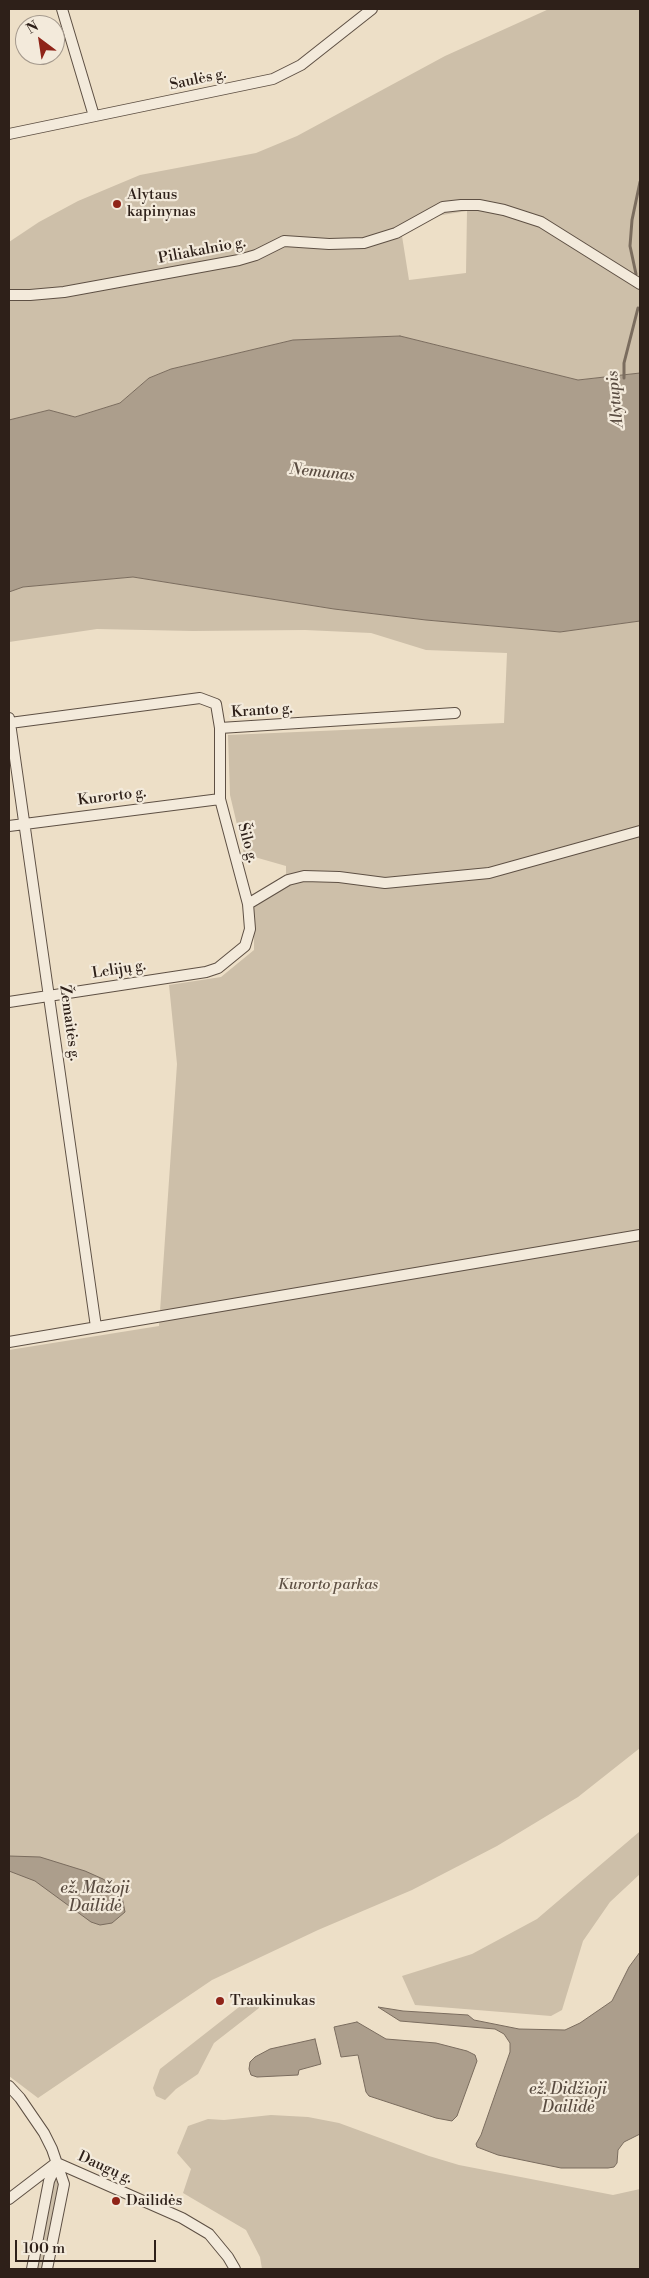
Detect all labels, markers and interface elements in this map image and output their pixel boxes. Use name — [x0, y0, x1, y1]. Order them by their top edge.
north arrow — [15, 15, 65, 65]
text: N — [23, 17, 42, 39]
street label: Saulės g. — [168, 65, 228, 95]
place label: Alytaus kapinynas — [127, 186, 196, 221]
marker: Alytaus kapinynas — [111, 198, 123, 210]
street label: Piliakalnio g. — [157, 234, 247, 268]
water label: Alytupis — [603, 370, 629, 428]
water label: Nemunas — [288, 460, 356, 486]
street label: Kranto g. — [231, 700, 293, 722]
street label: Kurorto g. — [77, 784, 147, 810]
street label: Šilo g. — [233, 821, 261, 865]
street label: Lelijų g. — [91, 957, 147, 983]
street label: Žemaitės g. — [55, 984, 83, 1062]
park label: Kurorto parkas — [278, 1576, 378, 1594]
water label: ež. Mažoji Dailidė — [60, 1879, 130, 1917]
place label: Traukinukas — [230, 1992, 315, 2010]
marker: Traukinukas — [214, 1995, 226, 2007]
water label: ež. Didžioji Dailidė — [529, 2080, 607, 2118]
street label: Daugų g. — [75, 2148, 135, 2188]
place label: Dailidės — [126, 2192, 182, 2210]
marker: Dailidės — [110, 2195, 122, 2207]
scale bar — [18, 2230, 159, 2262]
text: 100 m — [23, 2239, 65, 2258]

